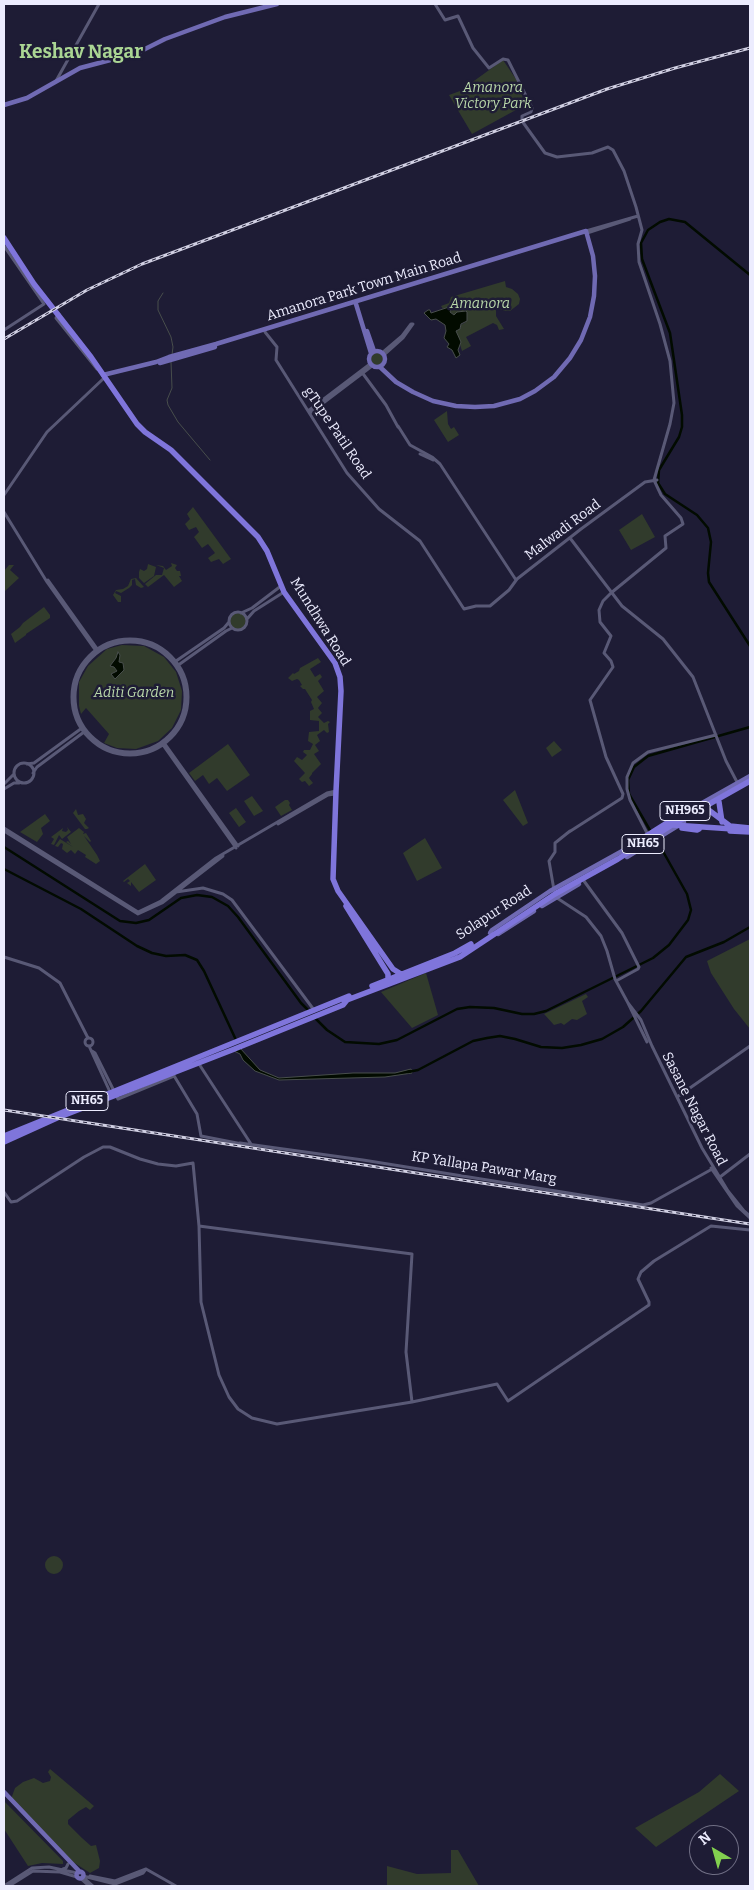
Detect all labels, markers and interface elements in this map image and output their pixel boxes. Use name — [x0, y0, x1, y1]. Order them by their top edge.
district label: Keshav Nagar — [19, 42, 143, 64]
park label: Amanora Victory Park — [454, 80, 532, 112]
street label: Amanora Park Town Main Road — [265, 249, 463, 325]
park label: Amanora — [450, 296, 510, 312]
street label: gTupe Patil Road — [300, 384, 374, 482]
street label: Malwadi Road — [522, 496, 604, 564]
street label: Mundhwa Road — [286, 575, 354, 669]
park label: Aditi Garden — [94, 685, 174, 701]
road number: NH965 — [660, 801, 710, 820]
road number: NH65 — [622, 834, 664, 854]
street label: Solapur Road — [453, 882, 535, 944]
street label: Sasane Nagar Road — [658, 1049, 730, 1169]
road number: NH65 — [66, 1092, 108, 1110]
street label: KP Yallapa Pawar Marg — [410, 1148, 558, 1188]
north arrow — [689, 1825, 739, 1875]
text: N — [696, 1829, 715, 1849]

